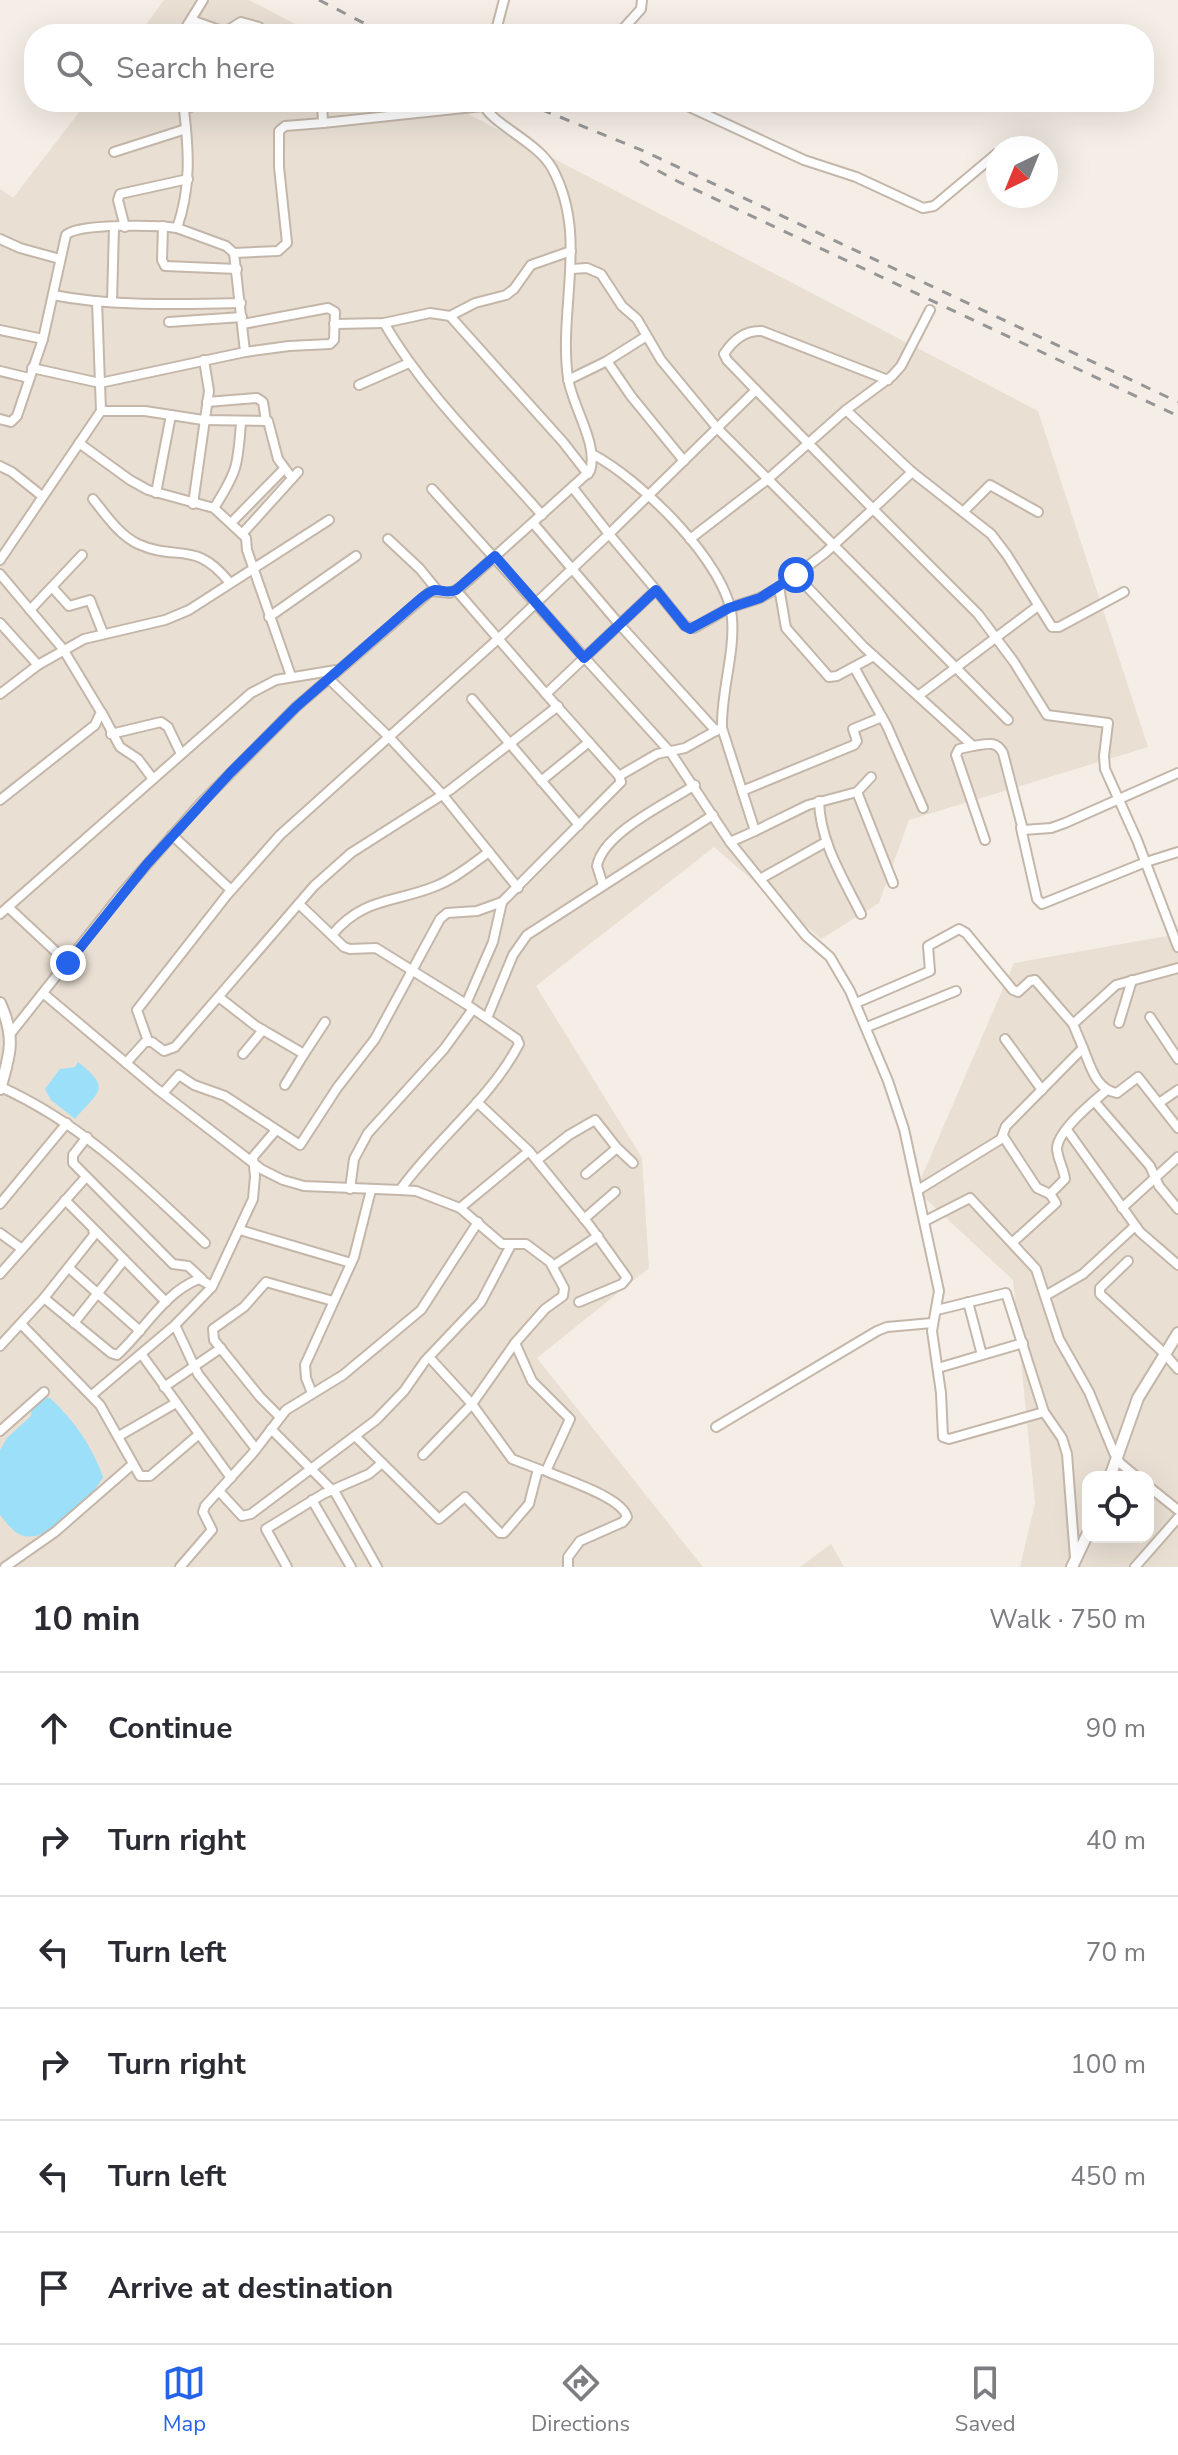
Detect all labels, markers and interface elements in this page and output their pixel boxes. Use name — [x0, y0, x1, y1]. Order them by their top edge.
search box — [24, 24, 1154, 112]
icon: search — [52, 46, 96, 90]
text: Search here — [116, 48, 275, 89]
north arrow — [986, 136, 1058, 208]
route start — [778, 557, 814, 593]
route end — [50, 945, 86, 981]
map controls — [1082, 1471, 1154, 1543]
button: locate — [1082, 1471, 1154, 1543]
text: 10 min — [32, 1596, 140, 1642]
text: Walk · 750 m — [989, 1602, 1146, 1637]
icon: ahead — [32, 1706, 76, 1750]
text: Continue — [108, 1708, 233, 1749]
text: 90 m — [1086, 1711, 1146, 1746]
icon: right — [32, 1818, 76, 1862]
text: Turn right — [108, 1820, 246, 1861]
text: 40 m — [1086, 1823, 1146, 1858]
icon: left — [32, 1930, 76, 1974]
text: Turn left — [108, 1932, 226, 1973]
text: 70 m — [1086, 1935, 1146, 1970]
icon: right — [32, 2042, 76, 2086]
text: Turn right — [108, 2044, 246, 2085]
text: 100 m — [1070, 2047, 1146, 2082]
icon: left — [32, 2154, 76, 2198]
text: Turn left — [108, 2156, 226, 2197]
text: 450 m — [1070, 2159, 1146, 2194]
icon: arrive — [32, 2266, 76, 2310]
text: Arrive at destination — [108, 2268, 393, 2309]
tab: Map — [162, 2361, 206, 2439]
tab: Directions — [531, 2361, 630, 2439]
tab: Saved — [955, 2361, 1016, 2439]

